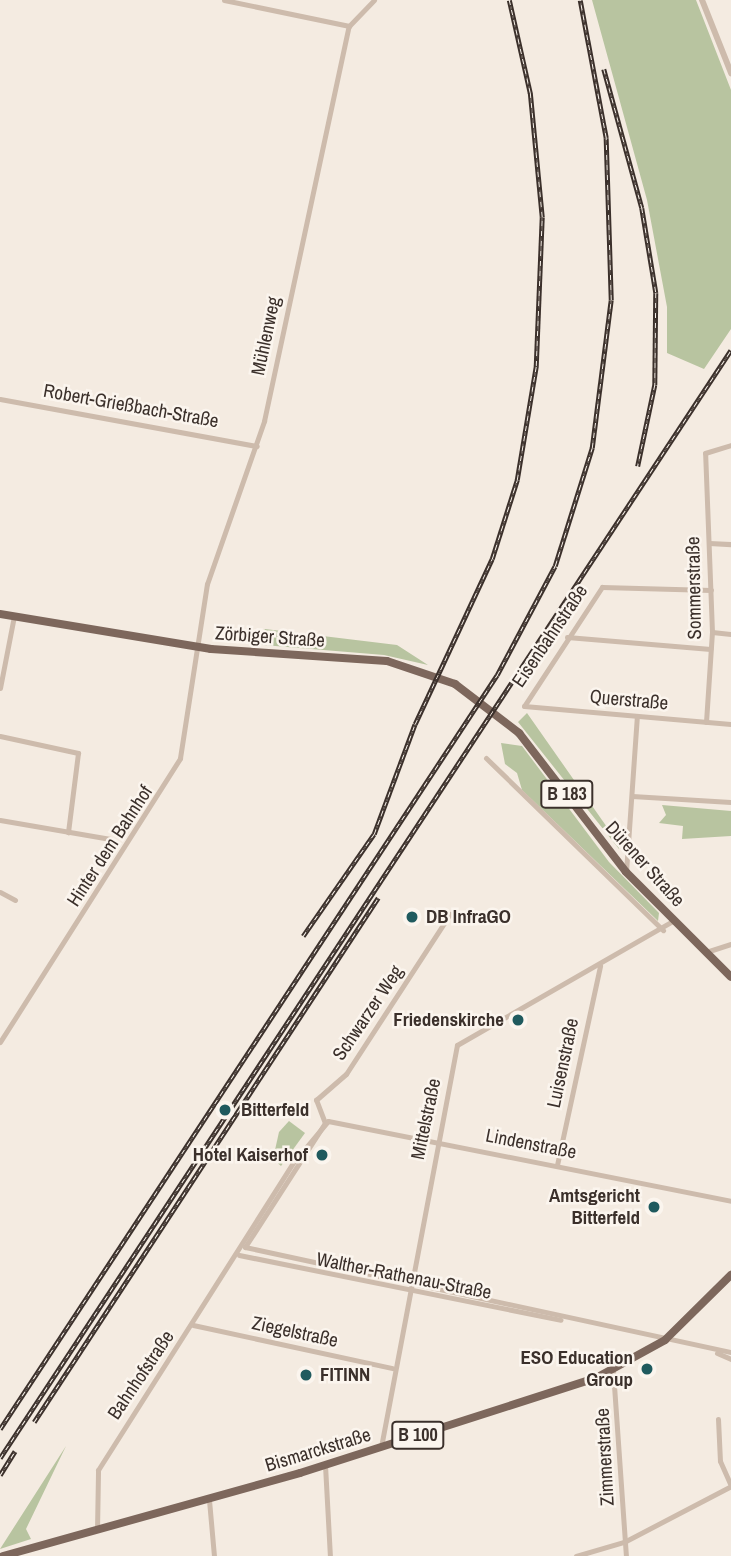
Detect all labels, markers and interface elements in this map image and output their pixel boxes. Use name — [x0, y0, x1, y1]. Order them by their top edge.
street label: Mühlenweg — [247, 295, 285, 377]
street label: Robert-Grießbach-Straße — [42, 379, 220, 433]
street label: Sommerstraße — [682, 536, 706, 640]
street label: Eisenbahnstraße — [507, 580, 593, 692]
street label: Zörbiger Straße — [214, 622, 326, 652]
street label: Querstraße — [589, 685, 669, 715]
road number: B 183 — [539, 780, 595, 808]
street label: Hinter dem Bahnhof — [62, 781, 158, 911]
street label: Dürener Straße — [601, 816, 689, 912]
place label: DB InfraGO — [426, 906, 511, 928]
marker: DB InfraGO — [404, 909, 420, 925]
street label: Schwarzer Weg — [328, 961, 408, 1065]
place label: Friedenskirche — [393, 1009, 504, 1031]
marker: Friedenskirche — [510, 1012, 526, 1028]
street label: Luisenstraße — [542, 1016, 584, 1110]
street label: Mittelstraße — [406, 1076, 446, 1162]
place label: Bitterfeld — [241, 1099, 309, 1121]
marker: Bitterfeld — [215, 1100, 235, 1120]
street label: Lindenstraße — [484, 1124, 578, 1164]
place label: Hotel Kaiserhof — [193, 1144, 308, 1166]
marker: Hotel Kaiserhof — [314, 1147, 330, 1163]
place label: Amtsgericht Bitterfeld — [549, 1185, 640, 1229]
marker: Amtsgericht Bitterfeld — [646, 1199, 662, 1215]
street label: Walther-Rathenau-Straße — [315, 1248, 493, 1304]
street label: Ziegelstraße — [250, 1312, 340, 1352]
street label: Bahnhofstraße — [103, 1326, 179, 1424]
place label: ESO Education Group — [520, 1347, 633, 1391]
marker: ESO Education Group — [639, 1361, 655, 1377]
place label: FITINN — [320, 1364, 370, 1386]
marker: FITINN — [298, 1367, 314, 1383]
street label: Zimmerstraße — [591, 1408, 619, 1506]
road number: B 100 — [390, 1420, 446, 1450]
street label: Bismarckstraße — [263, 1423, 373, 1477]

